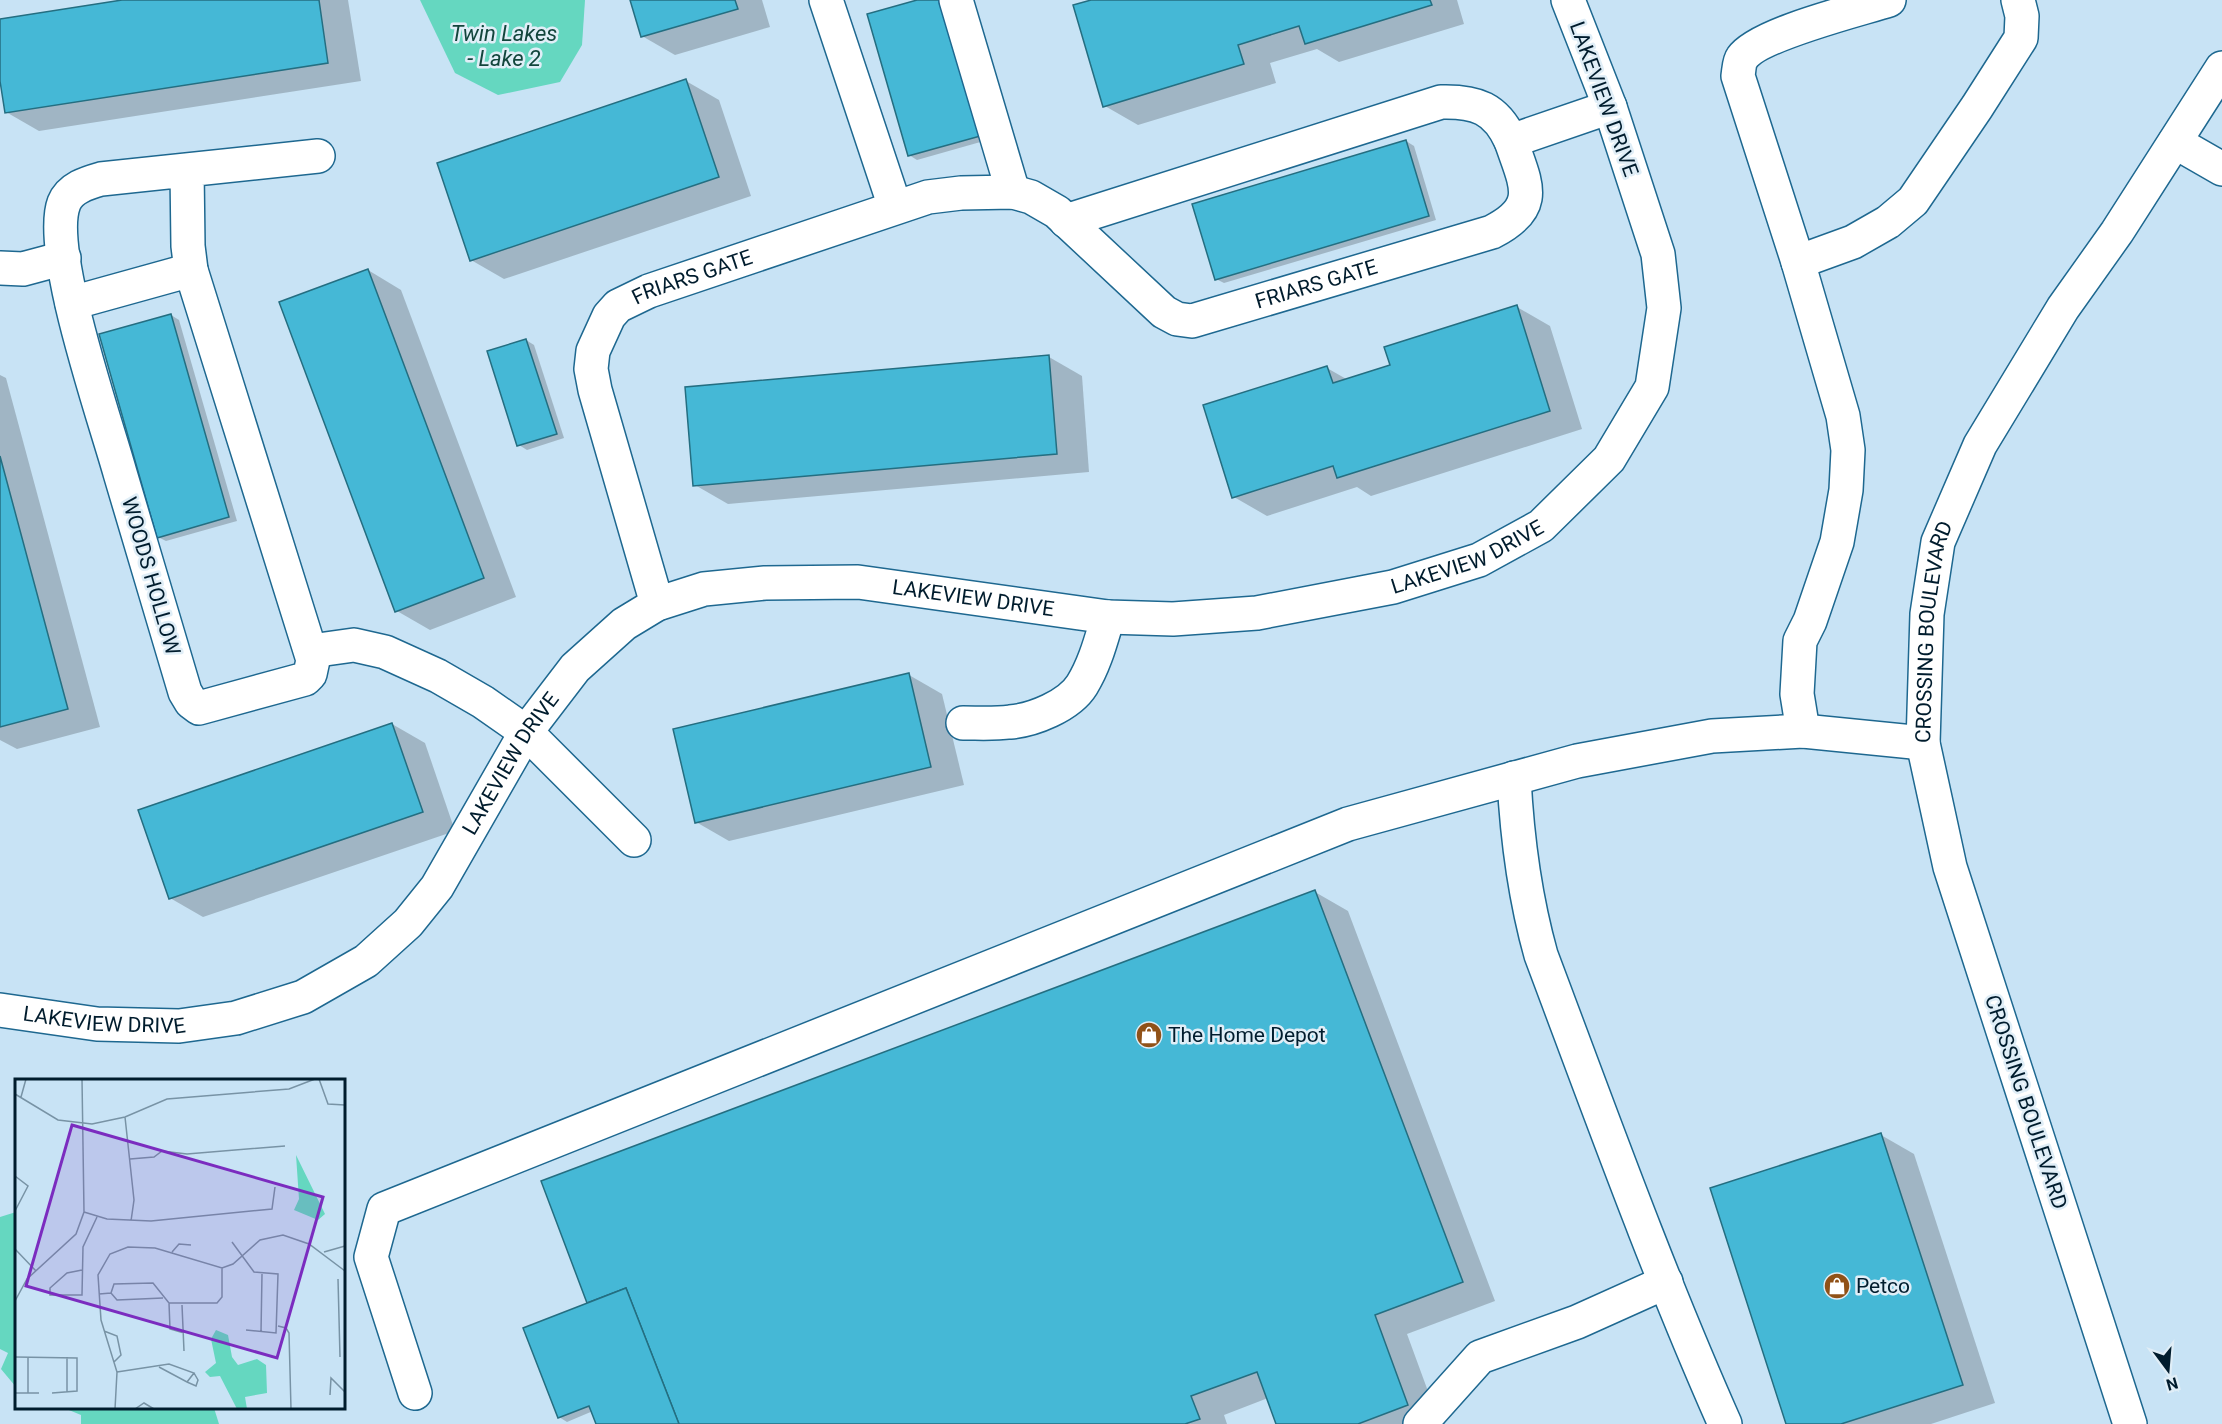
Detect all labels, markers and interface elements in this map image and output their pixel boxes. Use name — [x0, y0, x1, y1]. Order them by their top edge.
street label: LAKEVIEW DRIVE — [1565, 18, 1643, 180]
water label: Twin Lakes - Lake 2 — [451, 21, 557, 71]
street label: FRIARS GATE — [628, 245, 756, 309]
street label: FRIARS GATE — [1252, 255, 1380, 314]
street label: WOODS HOLLOW — [117, 494, 185, 658]
street label: LAKEVIEW DRIVE — [1388, 515, 1548, 599]
street label: CROSSING BOULEVARD — [1911, 517, 1958, 743]
street label: LAKEVIEW DRIVE — [891, 575, 1056, 621]
street label: LAKEVIEW DRIVE — [458, 688, 564, 839]
street label: CROSSING BOULEVARD — [1980, 992, 2072, 1212]
street label: LAKEVIEW DRIVE — [22, 1001, 187, 1039]
shop icon: The Home Depot — [1134, 1020, 1164, 1050]
place label: The Home Depot — [1168, 1023, 1326, 1047]
inset map — [15, 1079, 345, 1409]
shop icon: Petco — [1822, 1271, 1852, 1301]
place label: Petco — [1856, 1274, 1910, 1298]
north arrow — [2138, 1340, 2198, 1400]
text: N — [2164, 1373, 2180, 1395]

